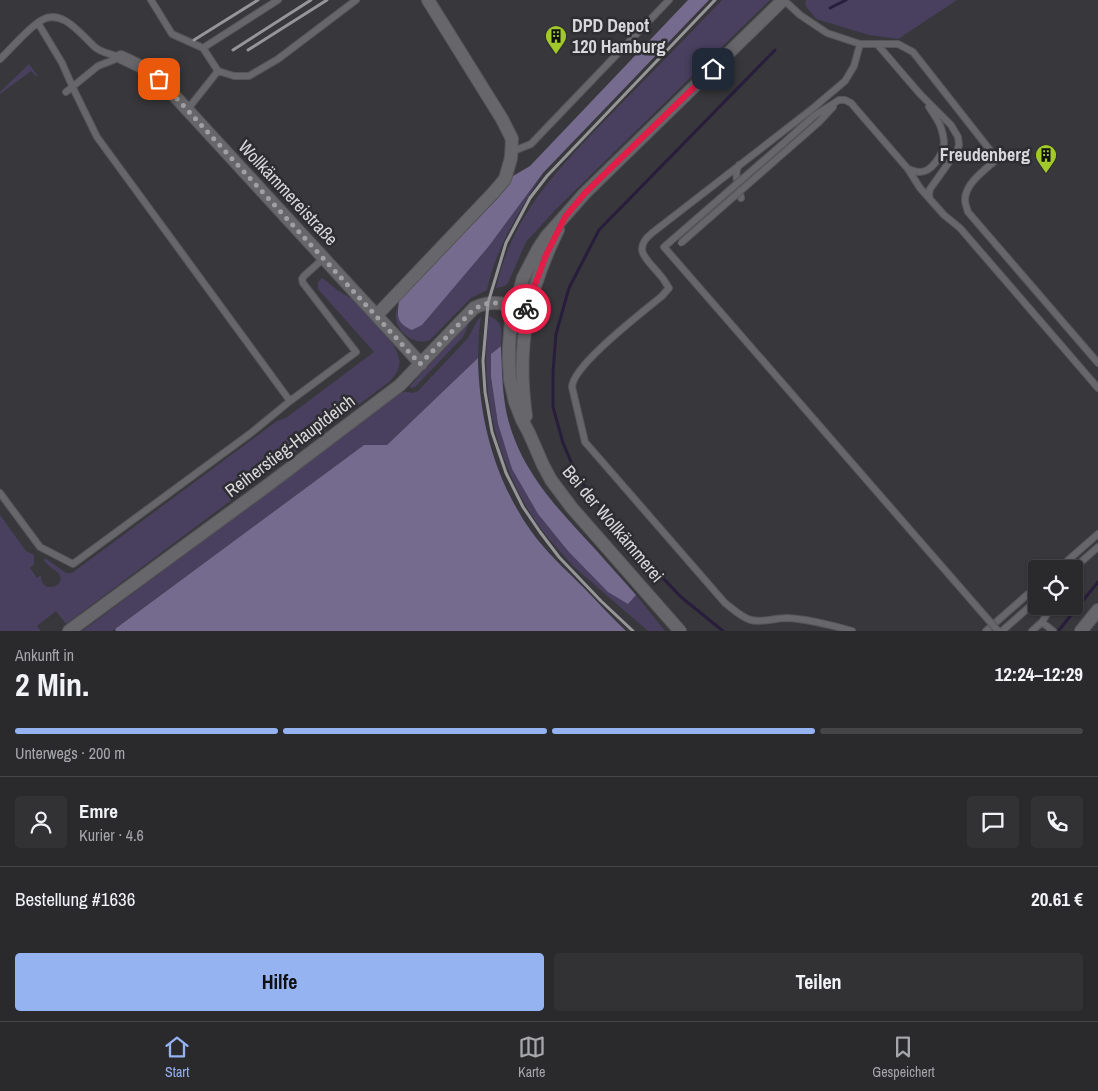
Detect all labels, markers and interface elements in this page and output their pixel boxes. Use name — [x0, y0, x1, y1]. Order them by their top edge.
place label: DPD Depot 120 Hamburg — [572, 13, 666, 59]
building icon: DPD Depot 120 Hamburg — [544, 24, 568, 55]
pin — [692, 48, 734, 90]
icon: home — [699, 55, 727, 83]
pin — [138, 58, 180, 100]
icon: bag — [145, 65, 173, 93]
street label: Wollkämmereistraße — [233, 134, 344, 251]
place label: Freudenberg — [940, 142, 1030, 167]
building icon: Freudenberg — [1034, 143, 1058, 174]
courier — [501, 284, 551, 334]
icon: bike — [512, 295, 540, 323]
street label: Reiherstieg-Hauptdeich — [220, 388, 360, 503]
street label: Bei der Wollkämmerei — [557, 460, 670, 588]
map controls — [1028, 560, 1083, 615]
button: locate — [1028, 560, 1083, 615]
text: Ankunft in — [15, 644, 74, 666]
text: 12:24–12:29 — [995, 661, 1083, 687]
text: 2 Min. — [15, 663, 89, 706]
text: Unterwegs · 200 m — [15, 742, 125, 764]
button: person — [15, 796, 67, 848]
button: chat — [967, 796, 1019, 848]
button: phone — [1031, 796, 1083, 848]
text: Emre — [79, 798, 118, 824]
text: Kurier · 4.6 — [79, 824, 144, 846]
text: Bestellung #1636 — [15, 886, 135, 912]
text: 20.61 € — [1031, 886, 1083, 912]
button: Hilfe — [15, 953, 544, 1011]
button: Teilen — [554, 953, 1083, 1011]
tab: Start — [163, 1033, 191, 1081]
tab: Karte — [518, 1033, 546, 1081]
tab: Gespeichert — [872, 1033, 935, 1081]

